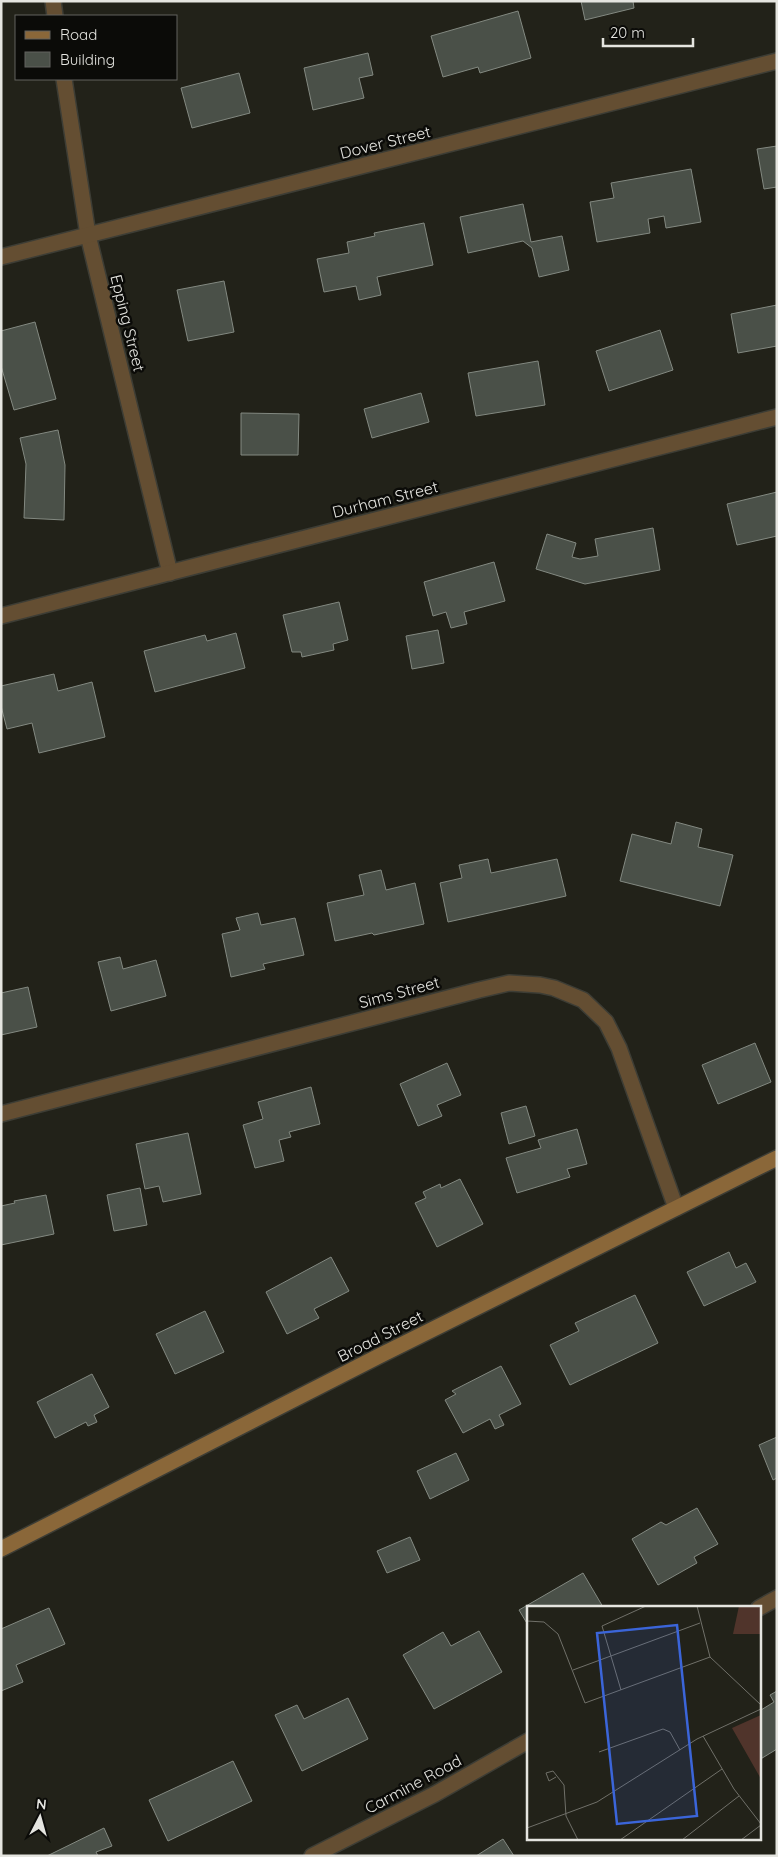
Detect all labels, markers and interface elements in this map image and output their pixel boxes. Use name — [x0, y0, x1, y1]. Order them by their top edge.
legend — [15, 15, 178, 80]
scale bar — [603, 15, 693, 47]
text: 20 m — [610, 23, 645, 42]
text: Road — [60, 25, 97, 44]
text: Building — [60, 50, 115, 69]
street label: Dover Street — [338, 121, 432, 163]
street label: Epping Street — [106, 272, 150, 374]
street label: Durham Street — [330, 476, 440, 522]
street label: Sims Street — [357, 972, 441, 1012]
street label: Broad Street — [334, 1306, 426, 1366]
inset map — [527, 1606, 760, 1840]
street label: Carmine Road — [361, 1750, 465, 1818]
north arrow — [15, 1792, 65, 1842]
text: N — [35, 1795, 47, 1814]

